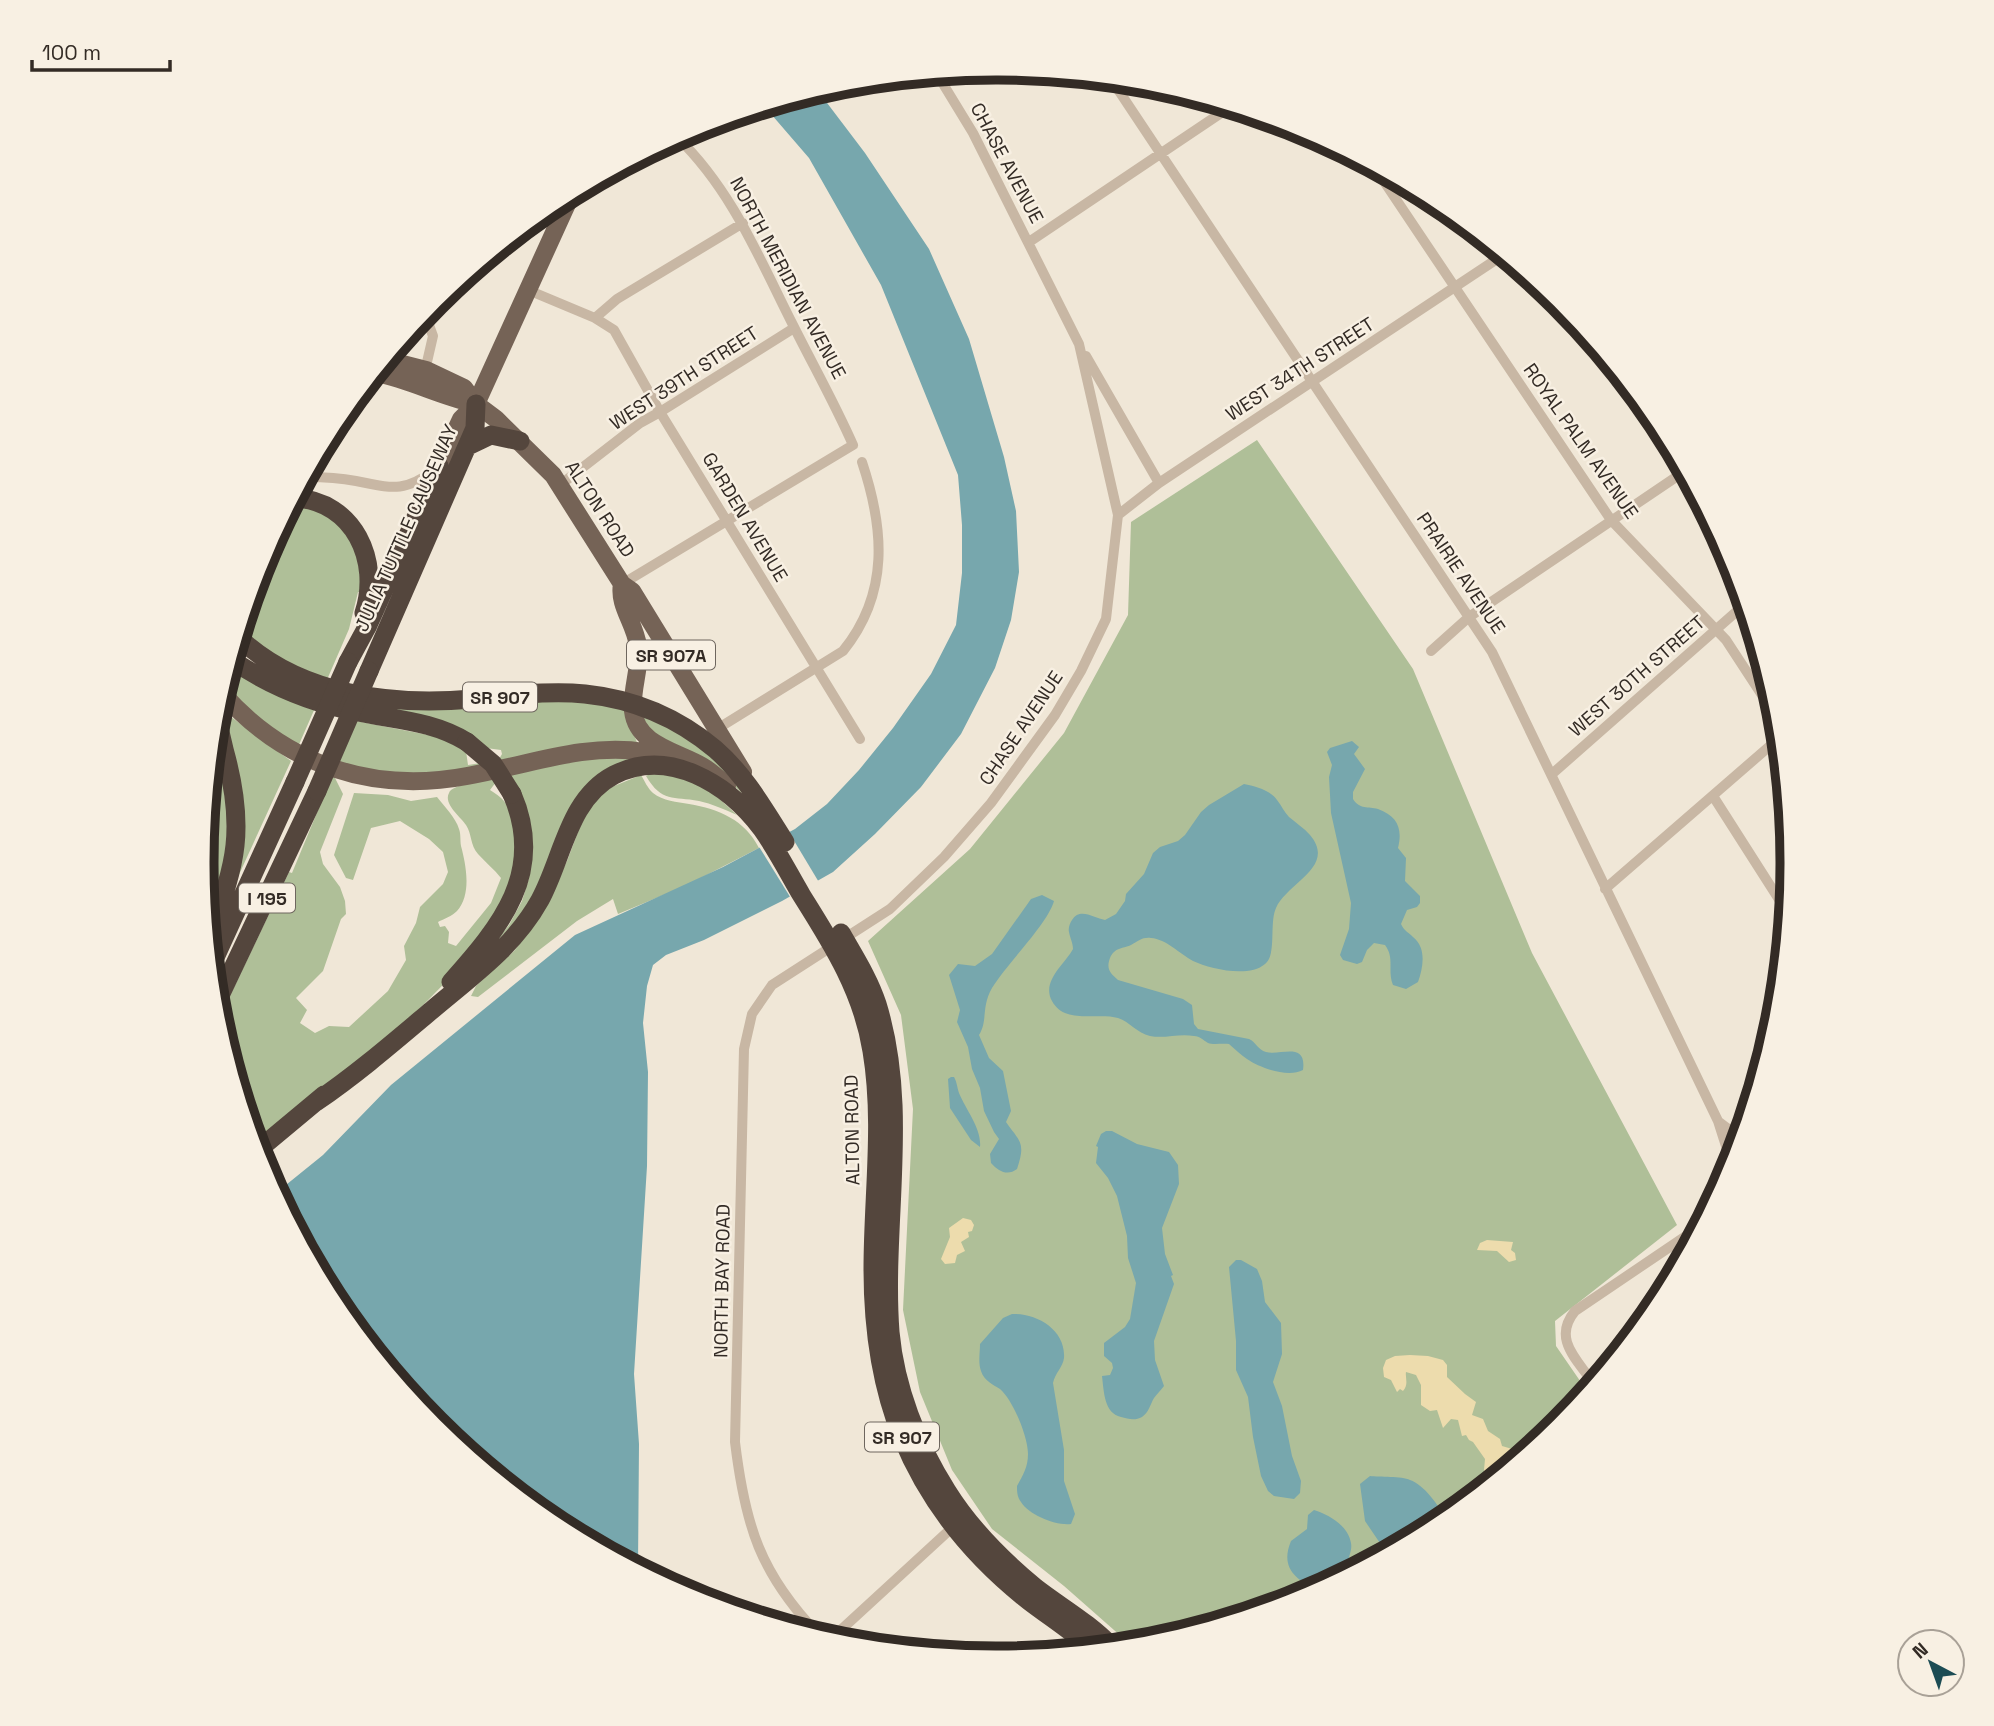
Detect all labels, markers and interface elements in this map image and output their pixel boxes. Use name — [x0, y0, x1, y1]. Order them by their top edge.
scale bar — [32, 28, 170, 72]
text: 100 m — [42, 39, 101, 66]
street label: CHASE AVENUE — [965, 98, 1049, 228]
street label: NORTH MERIDIAN AVENUE — [724, 173, 852, 383]
street label: WEST 34TH STREET — [1221, 312, 1379, 426]
street label: WEST 39TH STREET — [605, 321, 763, 435]
street label: ROYAL PALM AVENUE — [1518, 358, 1644, 524]
street label: JULIA TUTTLE CAUSEWAY — [349, 420, 463, 636]
street label: GARDEN AVENUE — [697, 448, 793, 586]
street label: ALTON ROAD — [559, 456, 641, 562]
street label: PRAIRIE AVENUE — [1411, 507, 1511, 639]
street label: WEST 30TH STREET — [1564, 610, 1710, 742]
road number: SR 907A — [627, 640, 715, 670]
street label: CHASE AVENUE — [973, 666, 1069, 790]
road number: SR 907 — [463, 682, 537, 712]
road number: I 195 — [239, 884, 295, 912]
street label: ALTON ROAD — [839, 1075, 865, 1185]
street label: NORTH BAY ROAD — [708, 1204, 736, 1358]
road number: SR 907 — [865, 1422, 939, 1452]
north arrow — [1896, 1628, 1966, 1698]
text: N — [1907, 1637, 1933, 1664]

